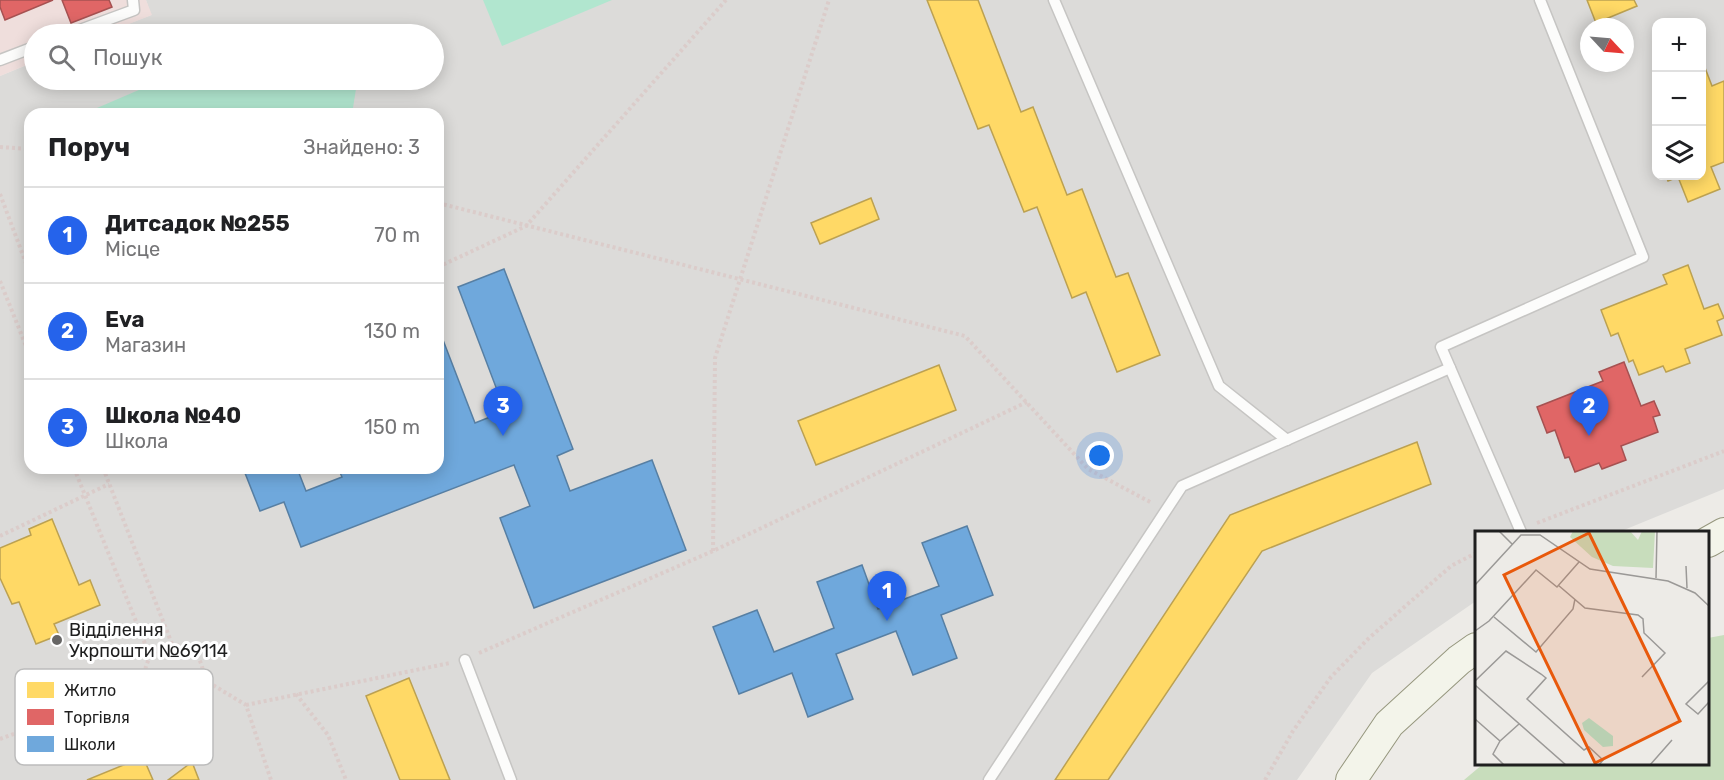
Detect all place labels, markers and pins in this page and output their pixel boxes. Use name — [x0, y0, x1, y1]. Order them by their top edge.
pin: 3 — [484, 386, 522, 436]
pin: 2 — [1570, 386, 1608, 436]
pin: 1 — [868, 572, 906, 621]
place label: Відділення Укрпошти №69114 — [69, 619, 228, 662]
marker: Відділення Укрпошти №69114 — [50, 633, 64, 647]

